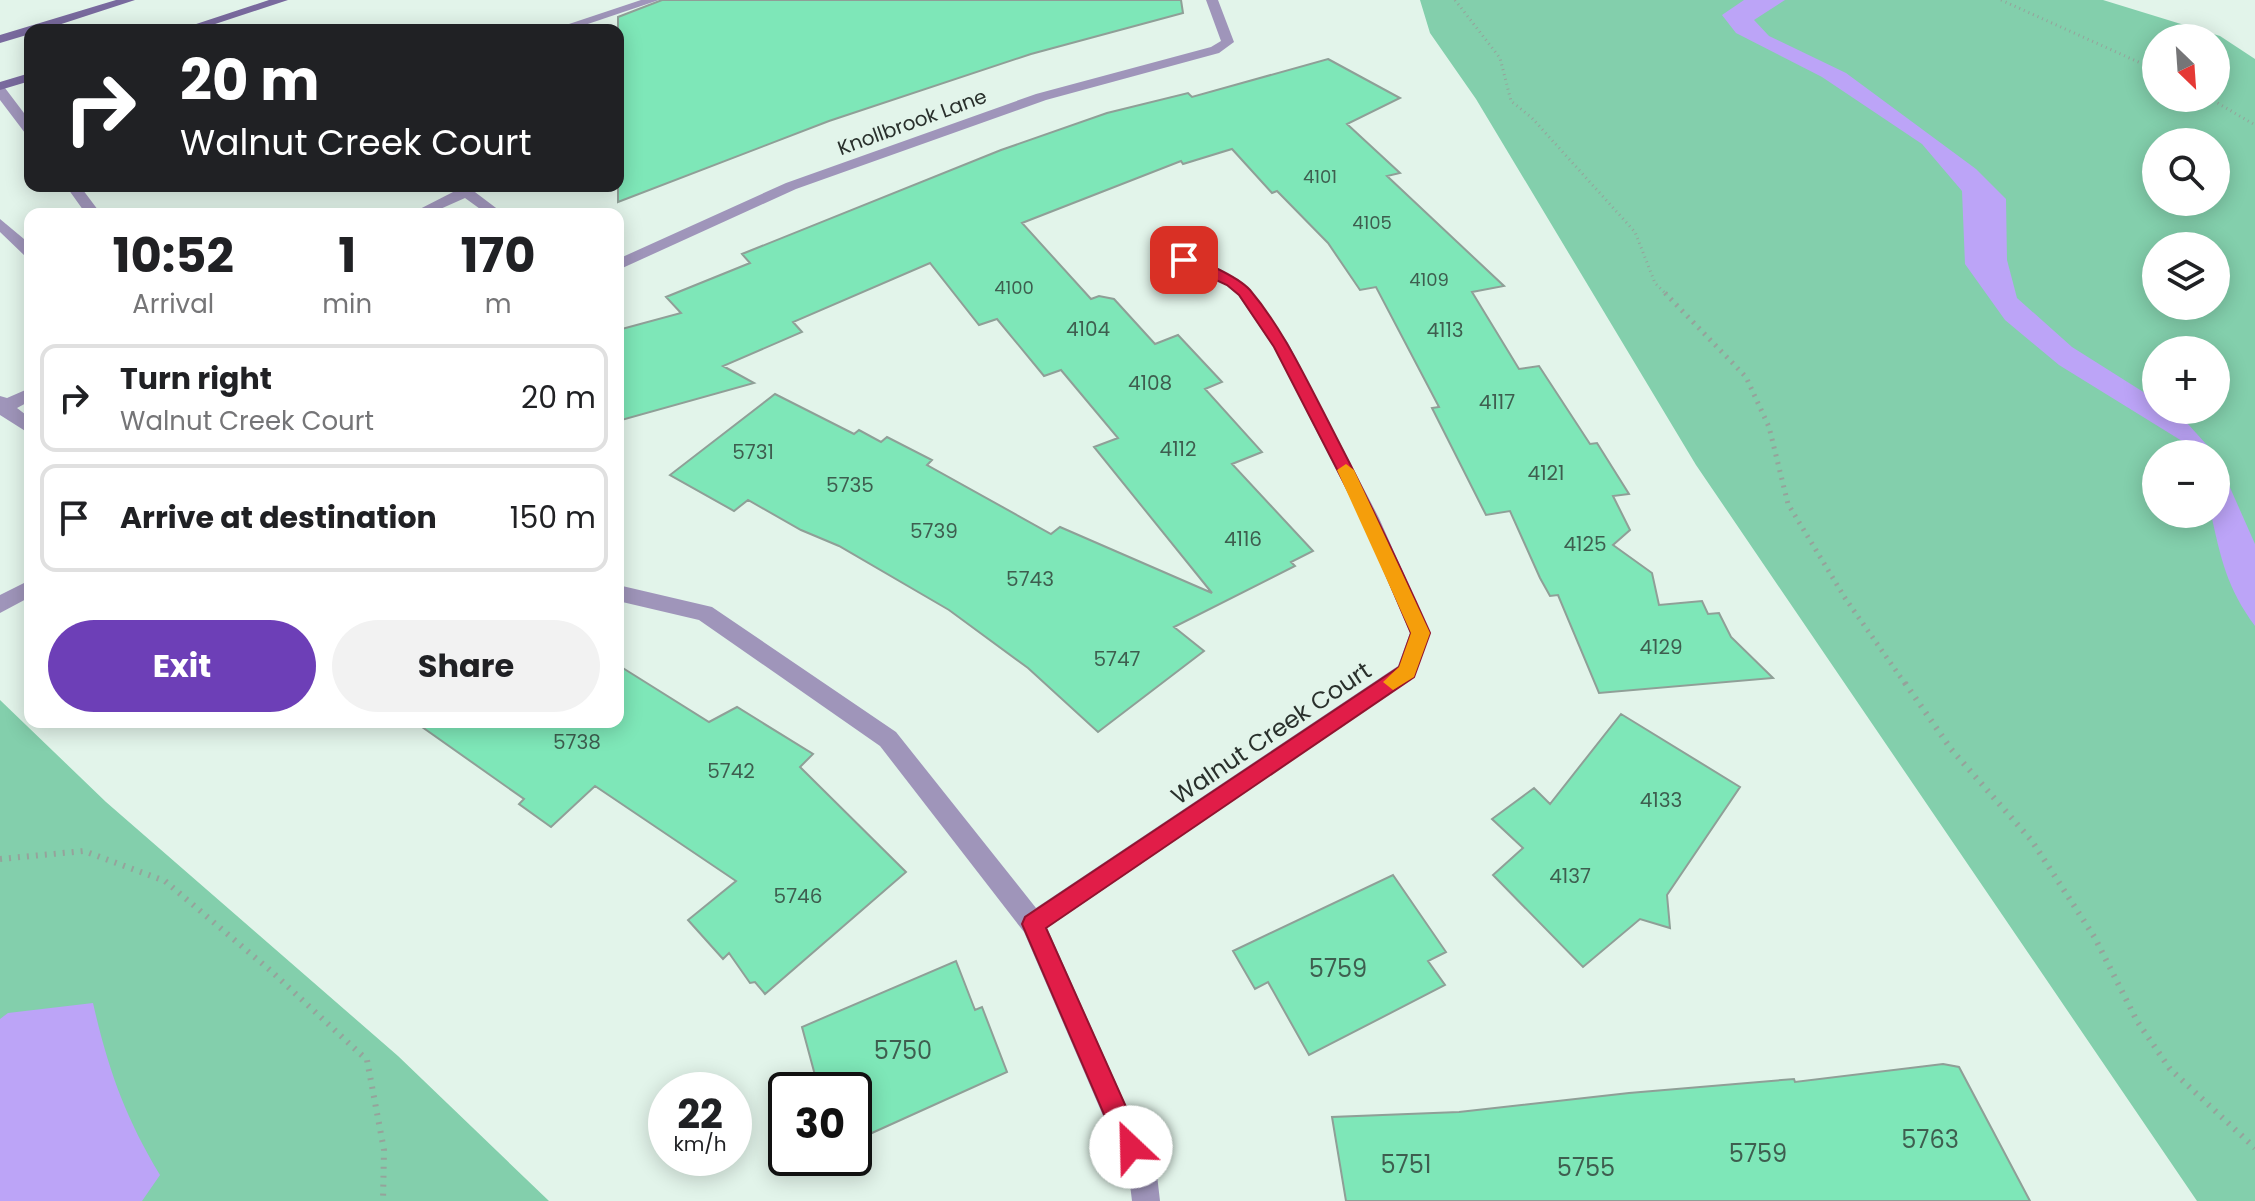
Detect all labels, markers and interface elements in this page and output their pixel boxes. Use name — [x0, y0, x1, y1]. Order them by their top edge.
north arrow — [2142, 24, 2230, 112]
map controls — [2142, 24, 2230, 528]
text: 20 m — [180, 41, 320, 120]
icon: right — [48, 56, 152, 160]
street label: Knollbrook Lane — [833, 82, 991, 162]
text: Walnut Creek Court — [180, 117, 532, 168]
button: search — [2142, 128, 2230, 216]
house number: 4101 — [1303, 164, 1337, 189]
house number: 4105 — [1352, 210, 1392, 235]
text: 10:52 — [112, 222, 234, 289]
text: 1 — [338, 222, 356, 289]
text: 170 — [461, 222, 536, 289]
pin — [1150, 226, 1218, 294]
button: layers — [2142, 232, 2230, 320]
icon: arrive — [1162, 238, 1206, 282]
house number: 4109 — [1409, 267, 1449, 292]
house number: 4100 — [994, 275, 1034, 300]
text: Arrival — [132, 286, 214, 322]
text: min — [322, 286, 372, 322]
text: m — [485, 286, 511, 322]
house number: 4104 — [1066, 315, 1110, 343]
house number: 4113 — [1426, 316, 1464, 344]
button: + — [2142, 336, 2230, 424]
text: Turn right — [120, 357, 272, 400]
house number: 4108 — [1128, 369, 1172, 397]
icon: right — [52, 376, 96, 420]
text: 20 m — [521, 376, 596, 419]
house number: 4117 — [1479, 388, 1515, 416]
text: Walnut Creek Court — [120, 403, 374, 439]
house number: 4112 — [1160, 435, 1196, 463]
house number: 5731 — [732, 438, 774, 466]
button: − — [2142, 440, 2230, 528]
house number: 4121 — [1528, 459, 1564, 487]
house number: 5735 — [826, 471, 874, 499]
icon: arrive — [52, 496, 96, 540]
text: Arrive at destination — [120, 496, 437, 539]
text: 150 m — [510, 496, 596, 539]
house number: 5739 — [910, 517, 958, 545]
house number: 4116 — [1224, 525, 1262, 553]
house number: 4125 — [1563, 530, 1607, 558]
house number: 5743 — [1006, 565, 1054, 593]
button: Exit — [48, 620, 316, 712]
button: Share — [332, 620, 600, 712]
house number: 4129 — [1639, 633, 1683, 661]
house number: 5747 — [1094, 645, 1141, 673]
street label: Walnut Creek Court — [1165, 654, 1377, 812]
house number: 5738 — [553, 728, 601, 756]
house number: 5742 — [707, 757, 755, 785]
house number: 4133 — [1640, 786, 1682, 814]
house number: 4137 — [1549, 862, 1591, 890]
house number: 5746 — [774, 882, 822, 910]
house number: 5759 — [1309, 952, 1367, 985]
house number: 5750 — [874, 1034, 932, 1067]
speed limit sign: 30 — [768, 1072, 872, 1176]
text: 22 — [677, 1086, 723, 1142]
position arrow — [1089, 1105, 1173, 1189]
house number: 5763 — [1901, 1123, 1959, 1156]
text: km/h — [673, 1130, 727, 1158]
house number: 5759 — [1729, 1137, 1787, 1170]
house number: 5751 — [1381, 1148, 1431, 1181]
house number: 5755 — [1557, 1151, 1615, 1184]

